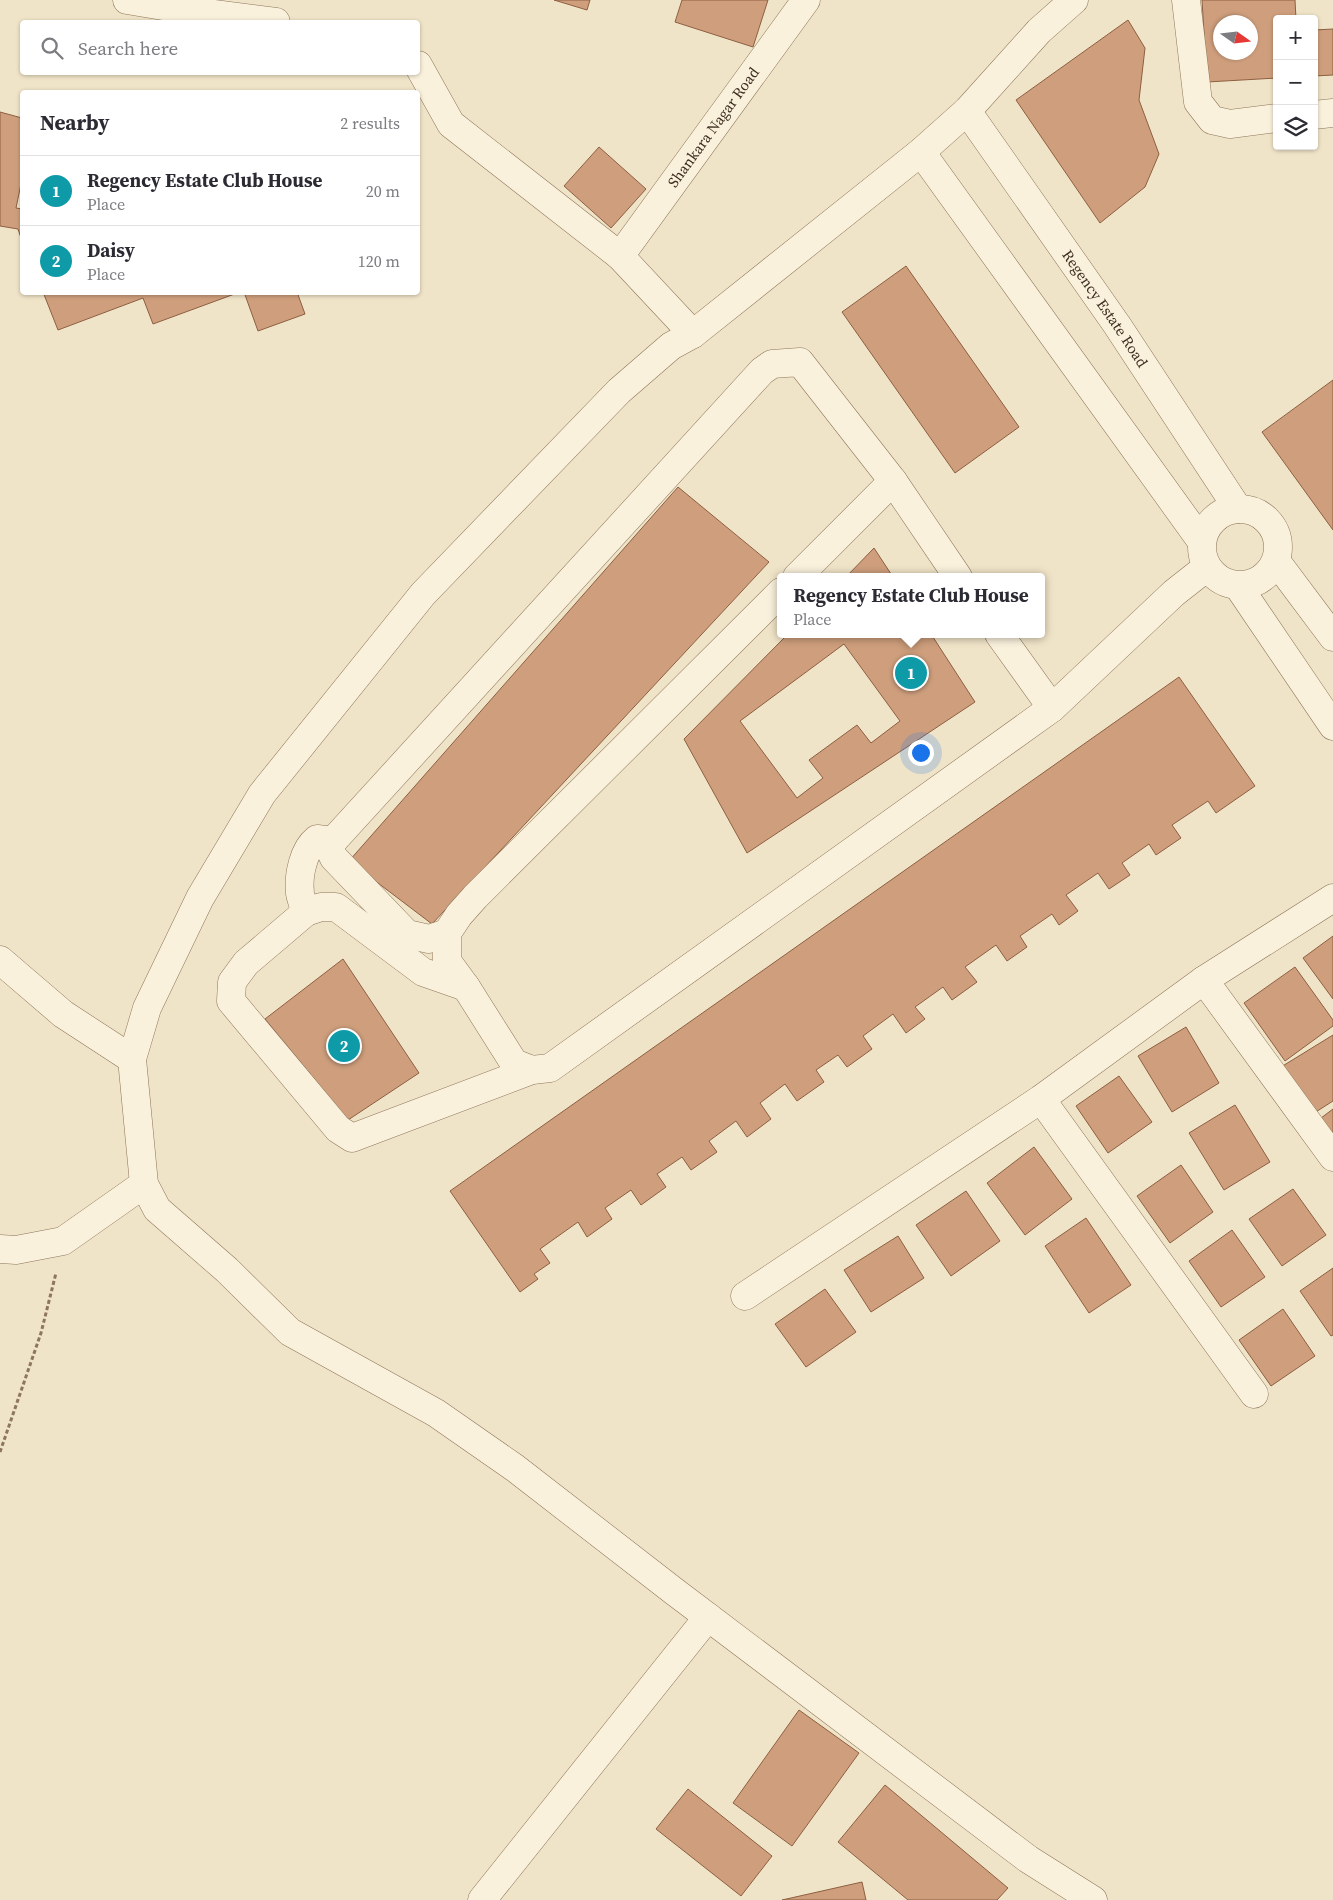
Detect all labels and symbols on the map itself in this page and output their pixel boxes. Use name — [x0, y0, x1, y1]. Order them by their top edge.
north arrow — [1213, 15, 1258, 60]
street label: Shankara Nagar Road — [662, 62, 764, 191]
street label: Regency Estate Road — [1057, 245, 1153, 372]
pin: 1 — [895, 654, 927, 692]
your location — [908, 740, 934, 766]
pin: 2 — [328, 1027, 360, 1065]

